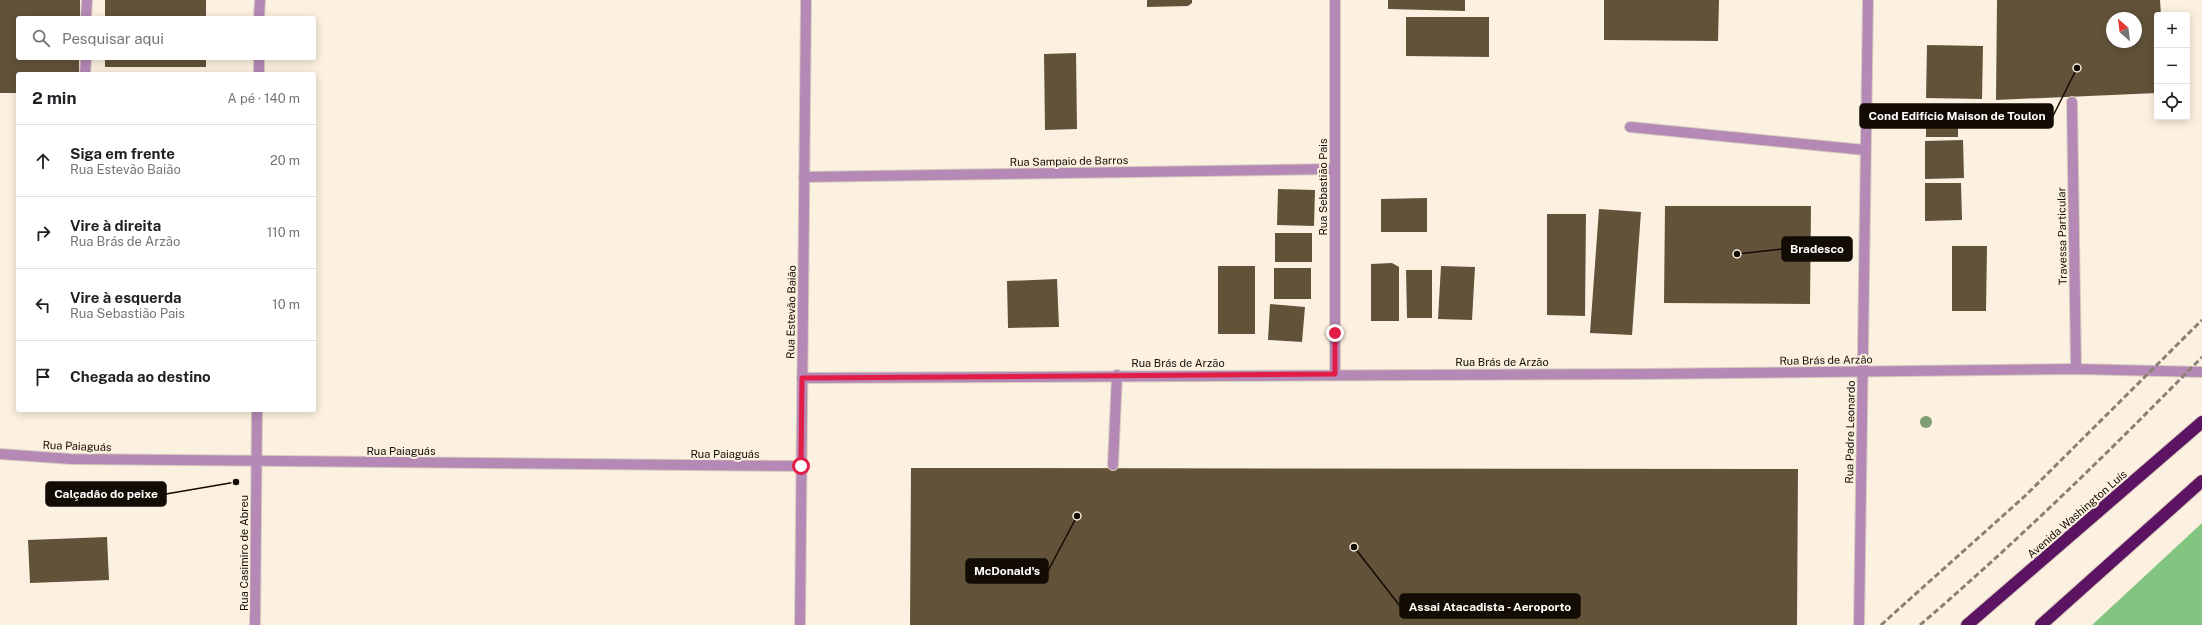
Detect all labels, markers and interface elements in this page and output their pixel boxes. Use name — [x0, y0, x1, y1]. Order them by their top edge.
north arrow — [2106, 12, 2142, 48]
map controls — [2154, 12, 2190, 120]
button: + — [2154, 12, 2190, 48]
search box — [16, 16, 316, 60]
icon: search — [30, 27, 52, 49]
text: Pesquisar aqui — [62, 30, 164, 47]
button: − — [2154, 48, 2190, 84]
button: locate — [2154, 84, 2190, 120]
text: 2 min — [32, 88, 77, 108]
text: A pé · 140 m — [228, 91, 300, 106]
callout: Cond Edifício Maison de Toulon — [1860, 104, 2053, 128]
text: Cond Edifício Maison de Toulon — [1868, 109, 2046, 123]
street label: Rua Sebastião Pais — [1317, 138, 1329, 236]
text: Siga em frente — [70, 145, 175, 162]
icon: ahead — [32, 150, 54, 172]
text: 20 m — [270, 153, 300, 168]
street label: Rua Sampaio de Barros — [1010, 154, 1129, 168]
text: Rua Estevão Baião — [70, 162, 181, 177]
street label: Travessa Particular — [2055, 187, 2069, 285]
text: Vire à direita — [70, 217, 161, 234]
icon: right — [32, 222, 54, 244]
text: 110 m — [267, 225, 300, 240]
text: Rua Brás de Arzão — [70, 234, 180, 249]
callout: Bradesco — [1782, 237, 1852, 261]
text: Bradesco — [1790, 242, 1844, 256]
street label: Rua Estevão Baião — [784, 265, 798, 359]
text: Vire à esquerda — [70, 289, 182, 306]
icon: left — [32, 294, 54, 316]
text: 10 m — [272, 297, 300, 312]
text: Rua Sebastião Pais — [70, 306, 185, 321]
route end — [1326, 324, 1344, 342]
street label: Rua Brás de Arzão — [1779, 353, 1873, 367]
street label: Rua Brás de Arzão — [1455, 356, 1549, 368]
street label: Rua Brás de Arzão — [1131, 357, 1225, 369]
icon: arrive — [32, 366, 54, 388]
text: Chegada ao destino — [70, 368, 211, 385]
street label: Rua Padre Leonardo — [1843, 380, 1857, 484]
street label: Rua Paiaguás — [42, 439, 112, 453]
street label: Rua Paiaguás — [367, 445, 436, 457]
street label: Rua Paiaguás — [691, 448, 760, 460]
route start — [792, 457, 810, 475]
street label: Avenida Washington Luís — [2025, 467, 2129, 560]
callout: Calçadâo do peixe — [46, 482, 166, 506]
text: Calçadâo do peixe — [54, 487, 158, 501]
street label: Rua Casimiro de Abreu — [238, 495, 250, 611]
callout: McDonald's — [966, 559, 1048, 583]
text: McDonald's — [974, 564, 1040, 578]
callout: Assai Atacadista - Aeroporto — [1400, 594, 1580, 618]
text: Assai Atacadista - Aeroporto — [1409, 600, 1571, 614]

